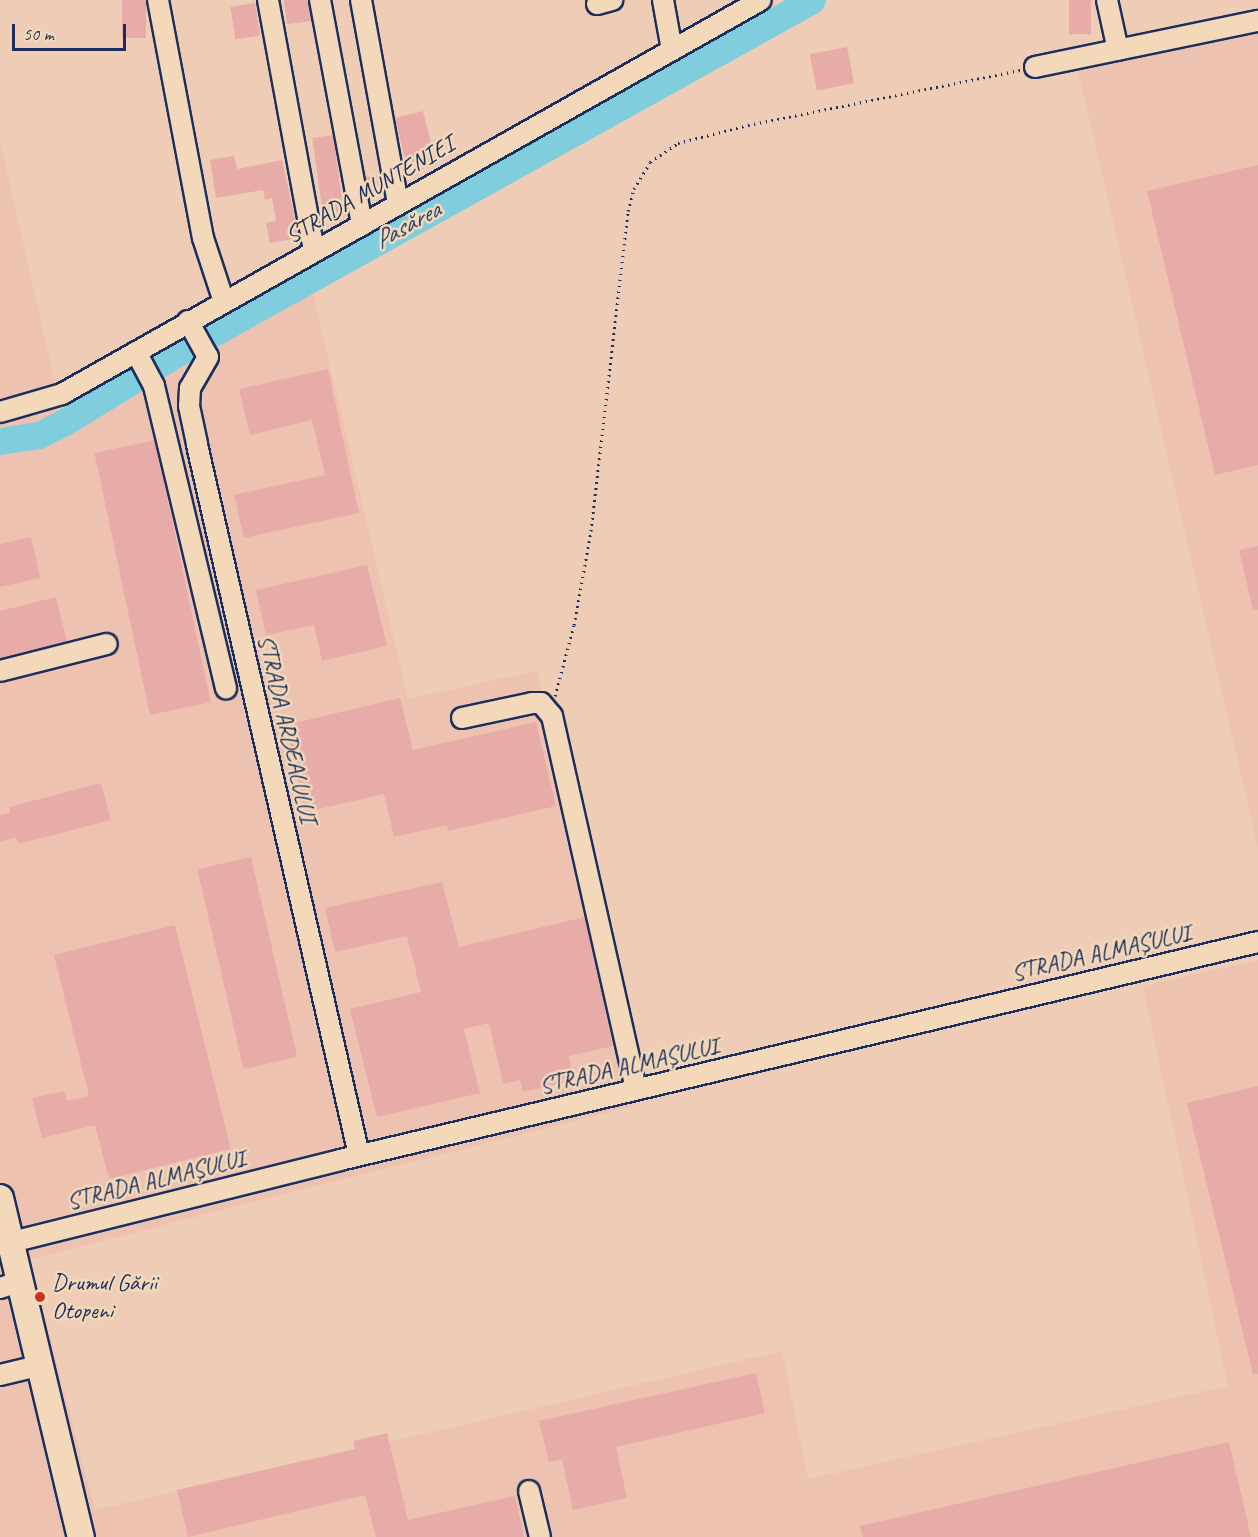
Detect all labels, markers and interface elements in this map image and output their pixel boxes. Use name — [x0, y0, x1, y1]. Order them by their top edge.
scale bar — [15, 12, 129, 50]
text: 50 m — [23, 23, 54, 45]
street label: STRADA MUNTENIEI — [280, 130, 460, 250]
water label: Pasărea — [368, 194, 446, 256]
street label: STRADA ARDEALULUI — [251, 632, 323, 826]
street label: STRADA ALMAȘULUI — [1008, 918, 1194, 988]
street label: STRADA ALMAȘULUI — [536, 1031, 722, 1101]
street label: STRADA ALMAȘULUI — [63, 1144, 249, 1216]
place label: Drumul Gării Otopeni — [52, 1269, 157, 1325]
marker: Drumul Gării Otopeni — [33, 1290, 47, 1304]

